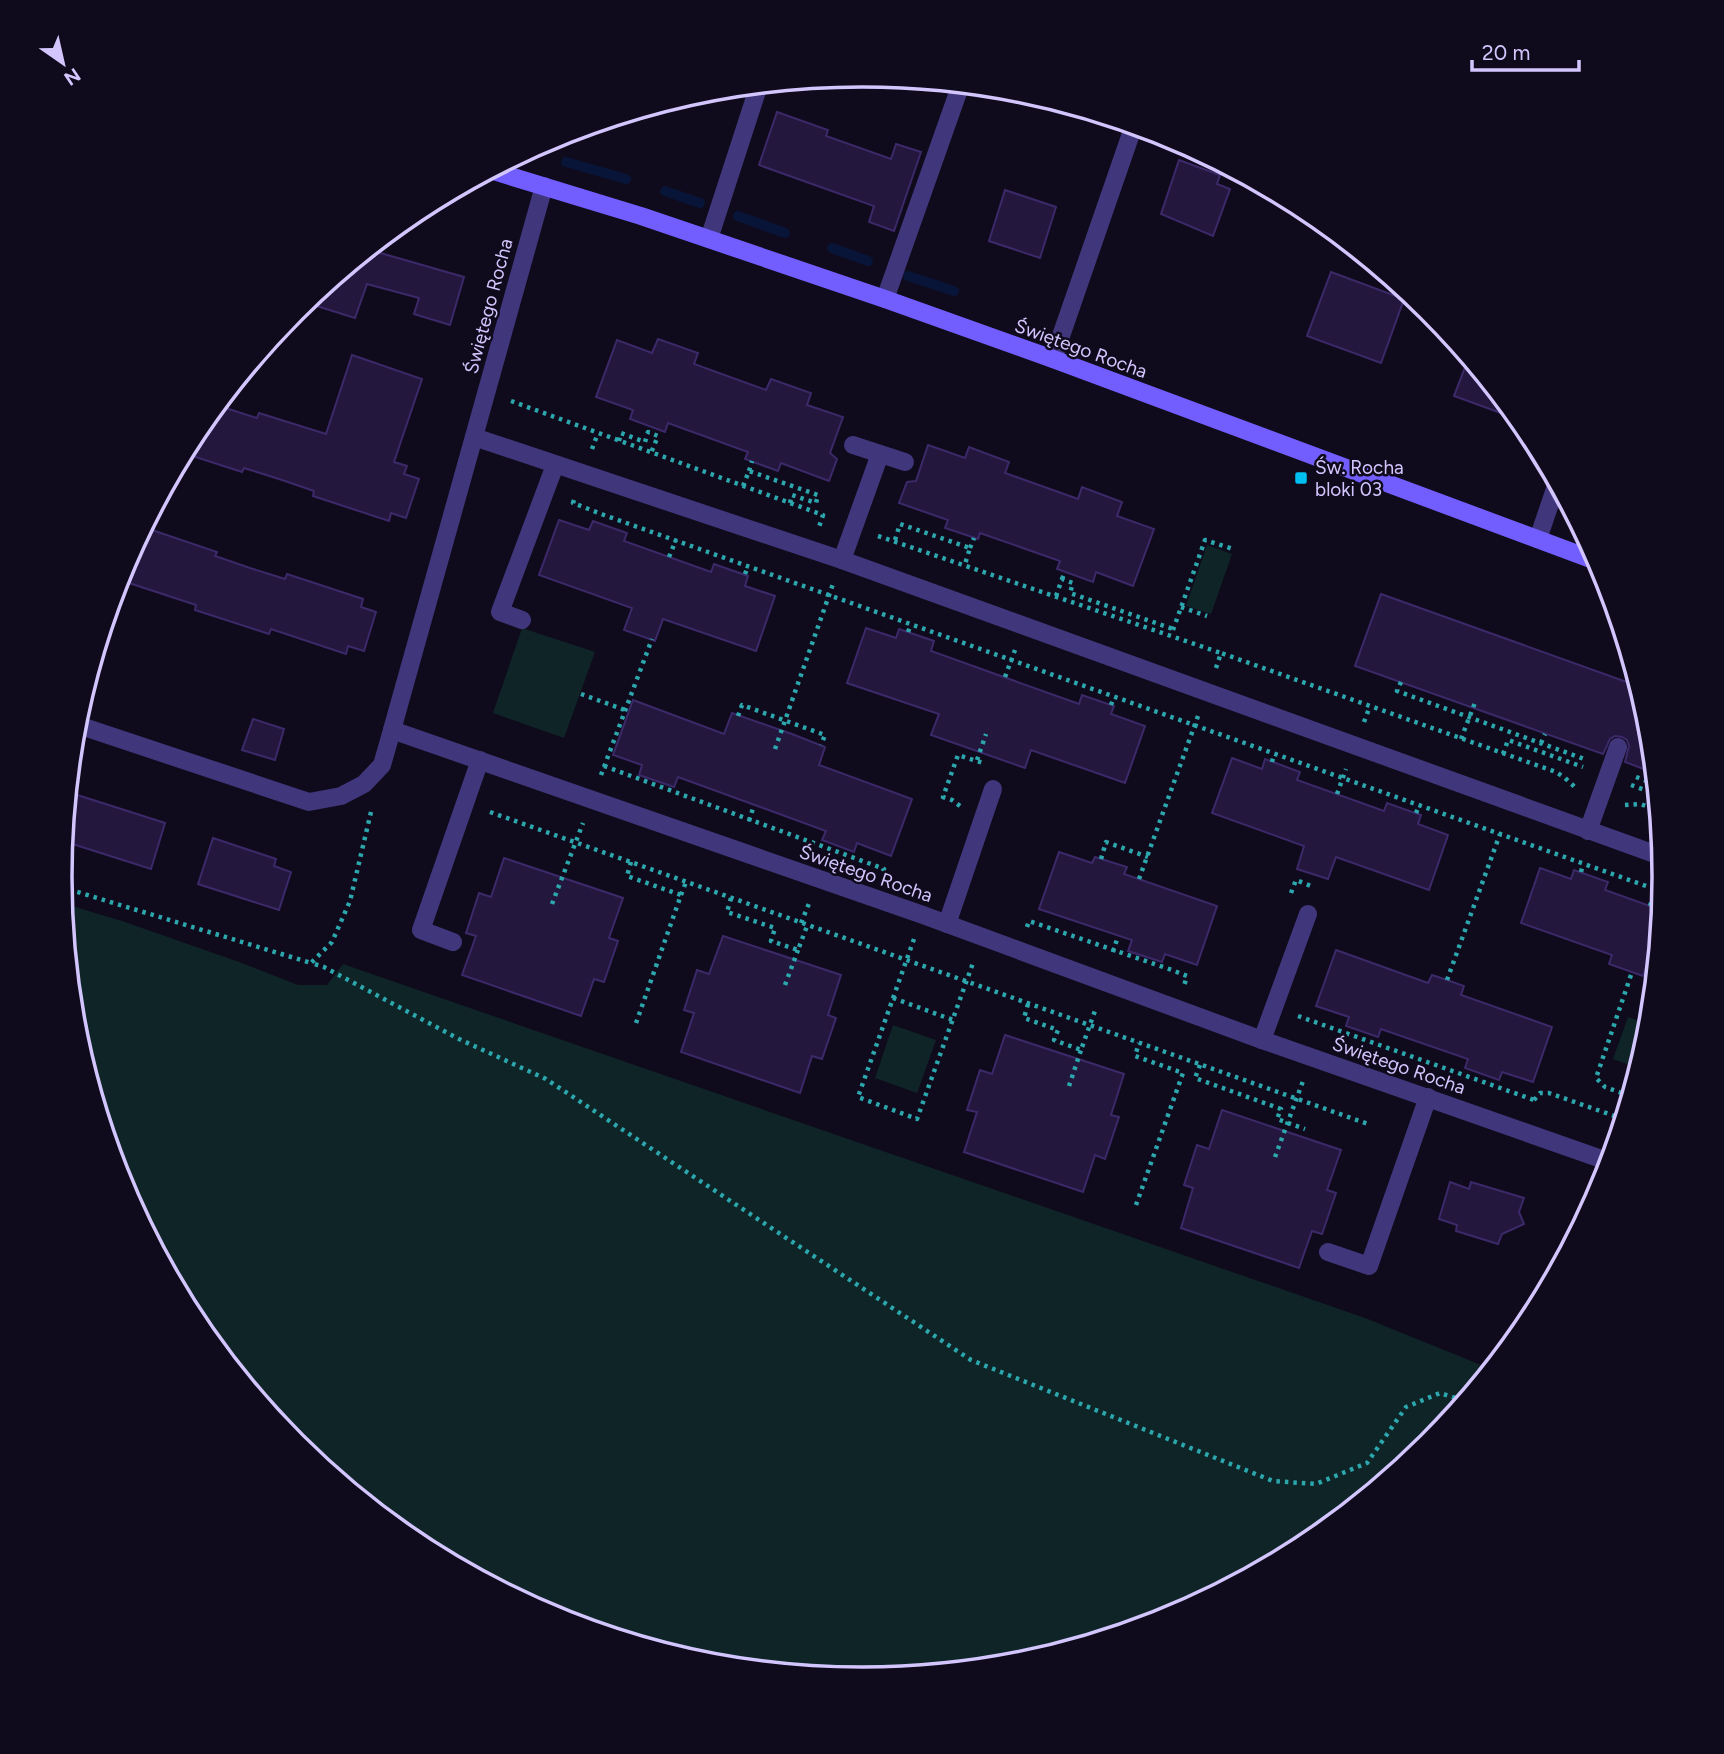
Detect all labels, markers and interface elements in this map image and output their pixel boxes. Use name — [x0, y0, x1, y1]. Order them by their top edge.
north arrow — [28, 28, 98, 98]
scale bar — [1472, 28, 1579, 72]
text: 20 m — [1482, 40, 1530, 65]
text: N — [60, 63, 85, 90]
street label: Świętego Rocha — [459, 236, 518, 376]
street label: Świętego Rocha — [1011, 314, 1150, 383]
place label: Św. Rocha bloki 03 — [1315, 456, 1404, 501]
marker: Św. Rocha bloki 03 — [1293, 470, 1309, 486]
street label: Świętego Rocha — [796, 840, 935, 907]
street label: Świętego Rocha — [1329, 1032, 1468, 1099]

